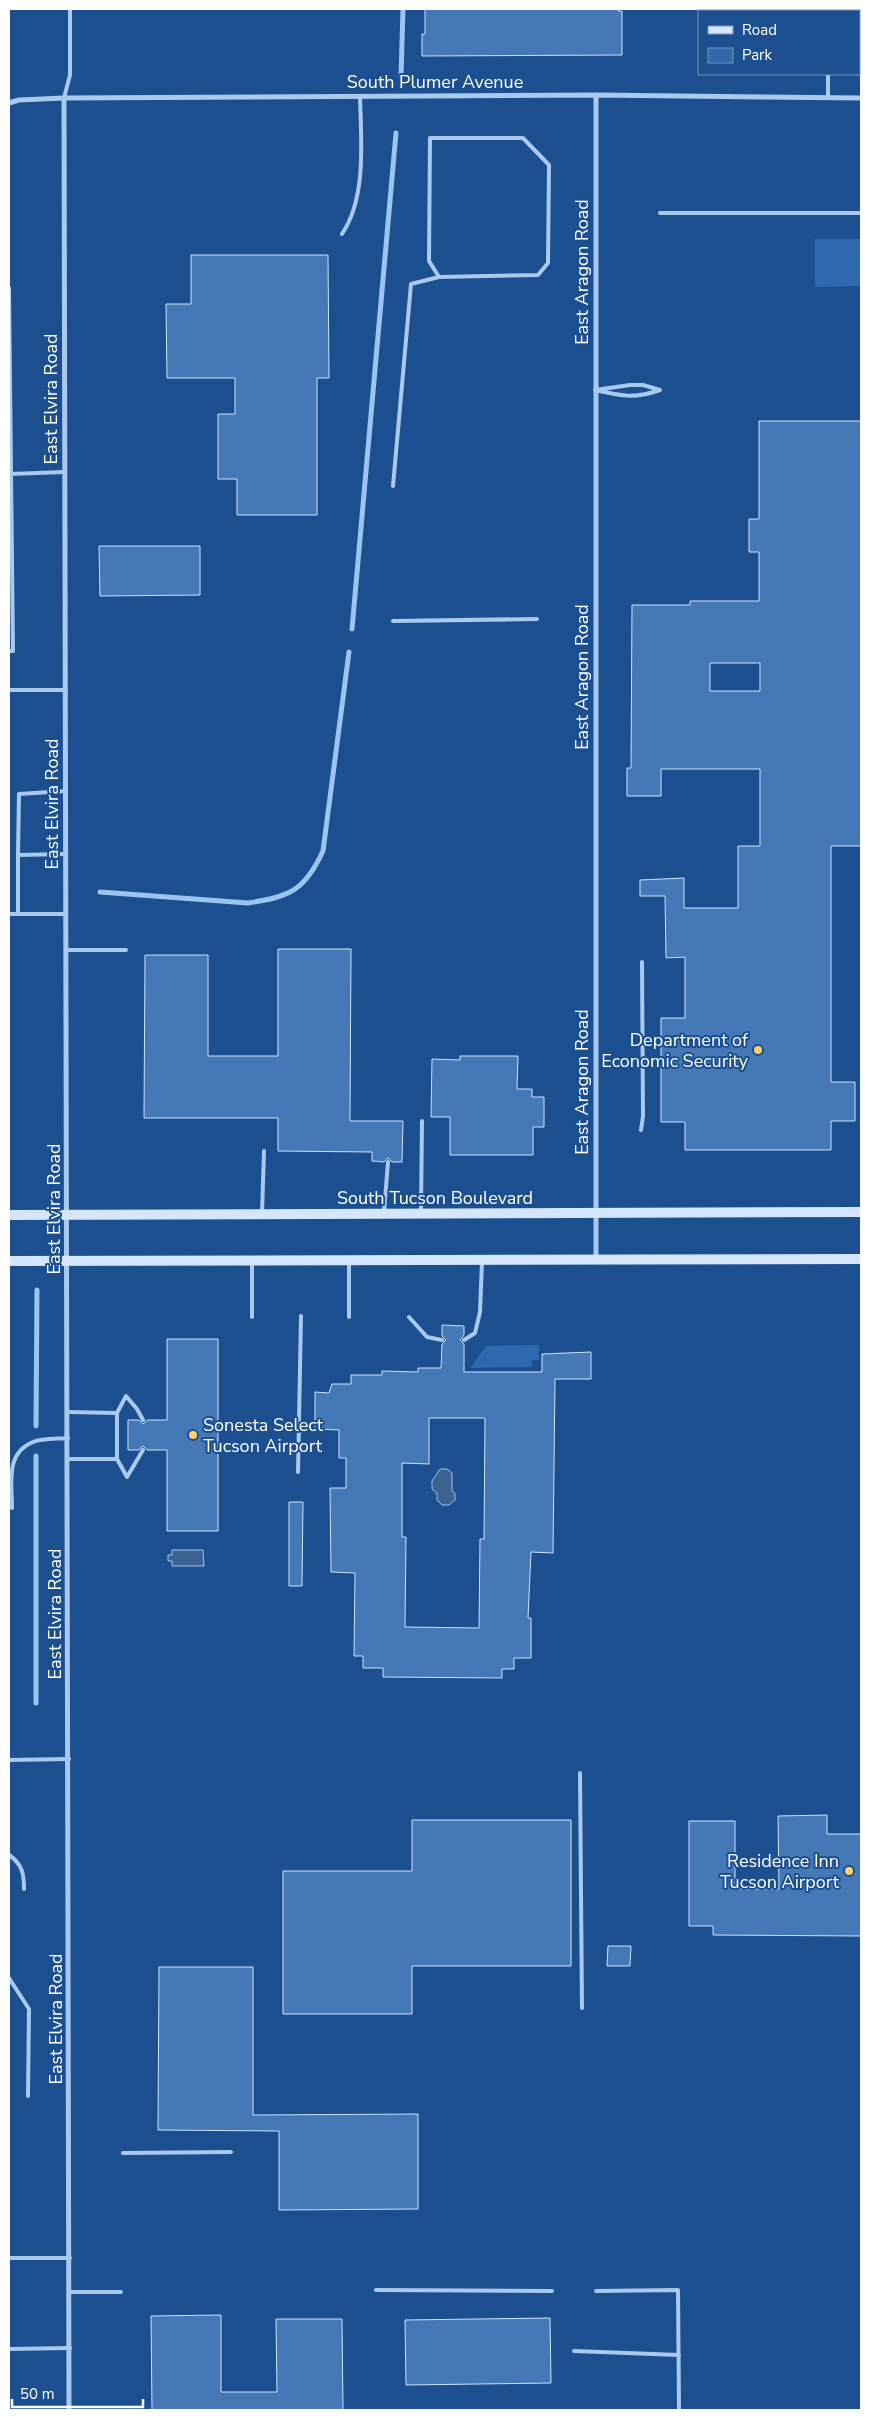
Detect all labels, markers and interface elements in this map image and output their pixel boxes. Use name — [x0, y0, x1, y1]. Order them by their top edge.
legend — [698, 10, 860, 75]
text: Road — [742, 20, 777, 40]
text: Park — [742, 45, 772, 65]
street label: South Plumer Avenue — [347, 70, 523, 94]
street label: East Aragon Road — [570, 199, 594, 345]
street label: East Elvira Road — [39, 334, 63, 464]
street label: East Aragon Road — [570, 604, 594, 750]
street label: East Elvira Road — [40, 739, 64, 869]
street label: East Aragon Road — [570, 1009, 594, 1155]
place label: Department of Economic Security — [601, 1028, 749, 1073]
marker: Department of Economic Security — [752, 1044, 764, 1056]
street label: East Elvira Road — [42, 1144, 66, 1274]
street label: South Tucson Boulevard — [337, 1186, 533, 1210]
place label: Sonesta Select Tucson Airport — [203, 1413, 324, 1458]
marker: Sonesta Select Tucson Airport — [187, 1429, 199, 1441]
street label: East Elvira Road — [43, 1549, 67, 1679]
place label: Residence Inn Tucson Airport — [720, 1849, 840, 1894]
marker: Residence Inn Tucson Airport — [843, 1865, 855, 1877]
street label: East Elvira Road — [44, 1954, 68, 2084]
scale bar — [12, 2376, 144, 2408]
text: 50 m — [20, 2384, 55, 2404]

